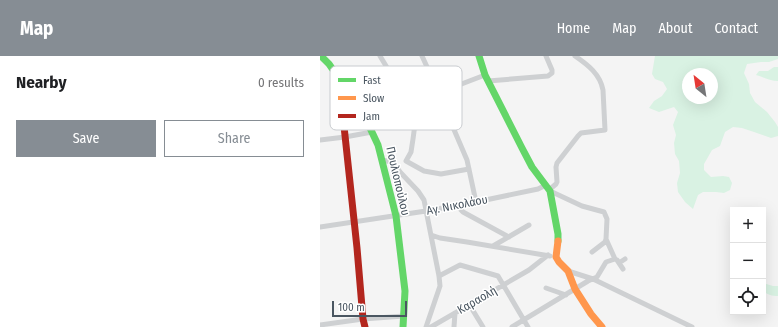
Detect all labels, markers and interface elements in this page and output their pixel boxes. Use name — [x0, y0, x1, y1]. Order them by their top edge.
text: Map — [20, 17, 53, 40]
text: Home — [557, 20, 590, 37]
text: Map — [612, 20, 636, 37]
text: About — [658, 20, 693, 37]
text: Contact — [715, 20, 758, 37]
legend — [330, 66, 462, 130]
north arrow — [682, 68, 718, 104]
text: Nearby — [16, 72, 67, 93]
text: Fast — [363, 74, 381, 87]
text: 0 results — [258, 75, 304, 90]
text: Slow — [363, 92, 384, 105]
text: Jam — [363, 110, 380, 123]
button: Save — [16, 120, 156, 157]
button: Share — [164, 120, 304, 157]
street label: Πουλιοπούλου — [383, 145, 413, 217]
street label: Αγ. Νικολάου — [425, 192, 489, 218]
map controls — [730, 207, 766, 315]
button: + — [730, 207, 766, 243]
button: − — [730, 243, 766, 279]
button: locate — [730, 279, 766, 315]
street label: Καραολή — [455, 283, 499, 317]
scale bar — [332, 299, 407, 318]
text: 100 m — [338, 301, 365, 314]

